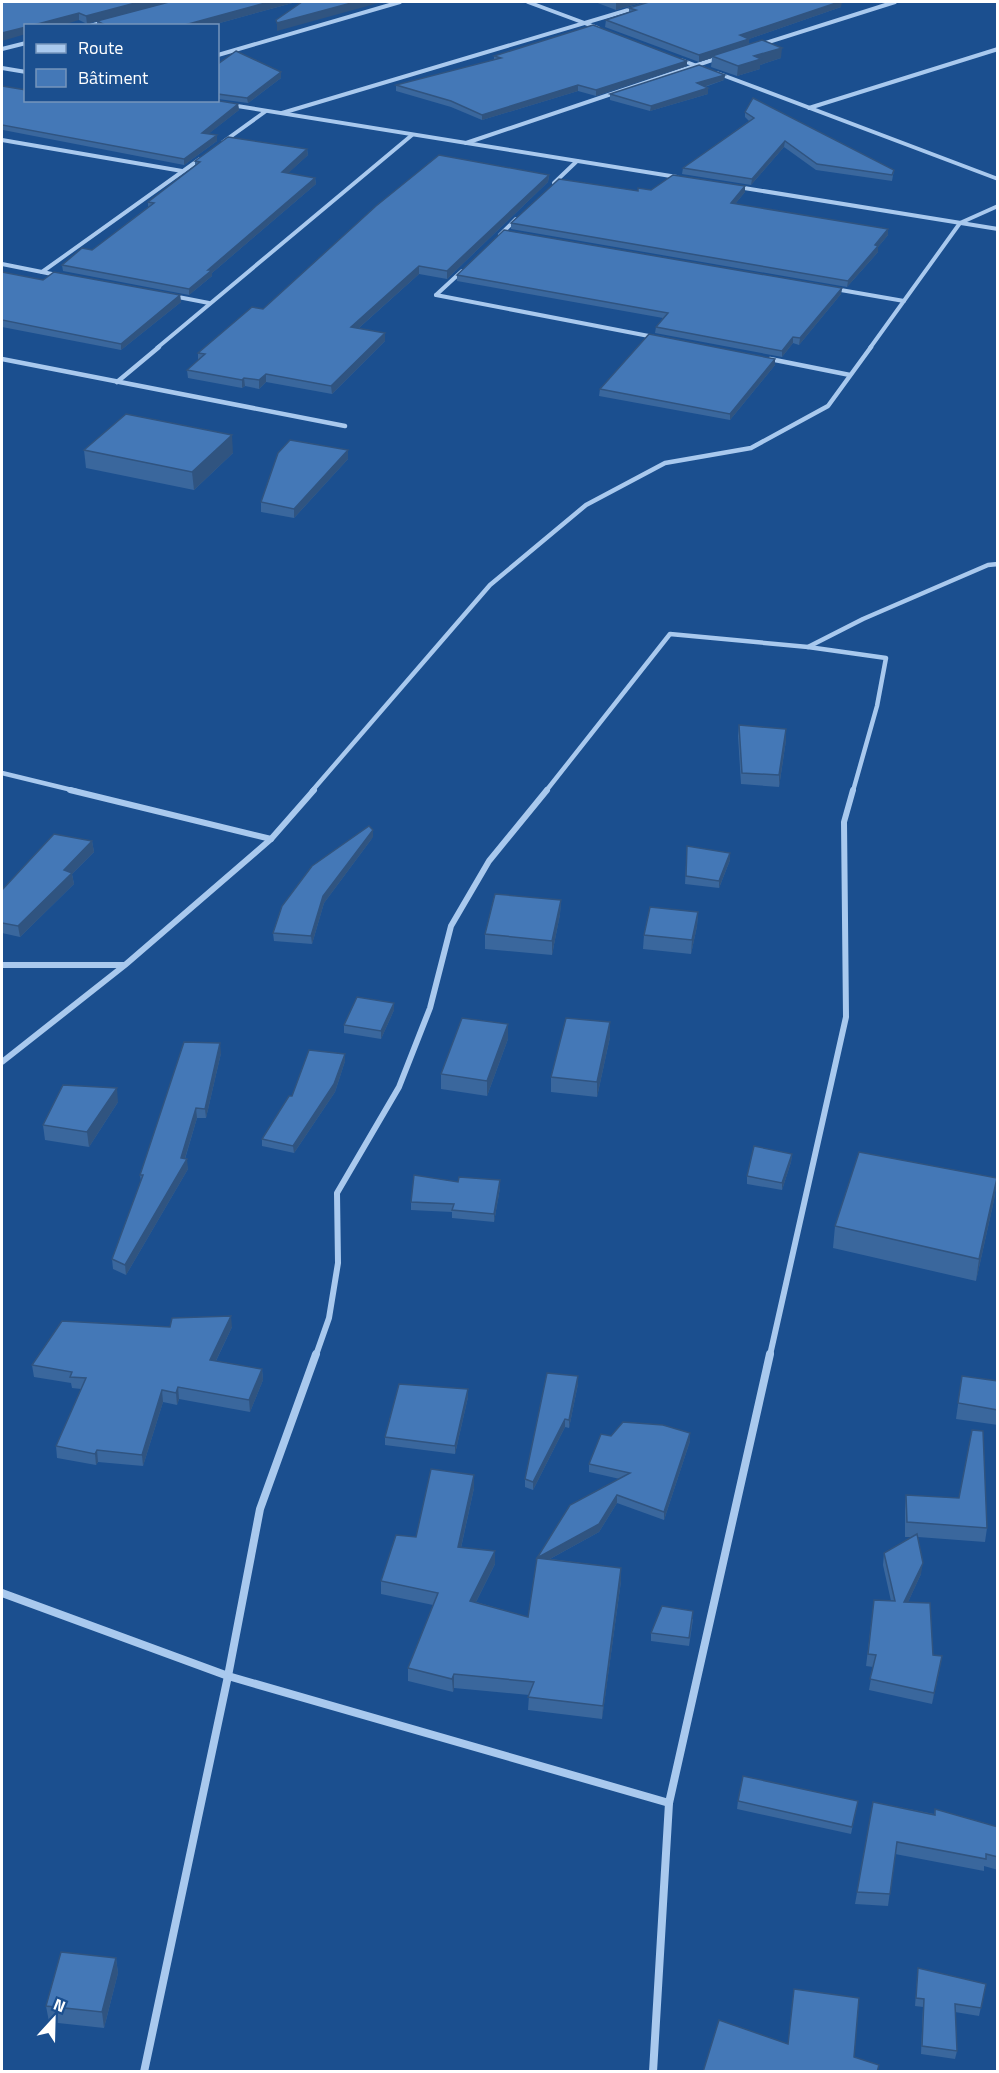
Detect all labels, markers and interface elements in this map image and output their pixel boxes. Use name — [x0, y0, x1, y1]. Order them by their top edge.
legend — [24, 24, 219, 102]
text: Route — [78, 34, 123, 61]
text: Bâtiment — [78, 64, 149, 91]
north arrow — [24, 1989, 84, 2049]
text: N — [50, 1992, 69, 2018]

